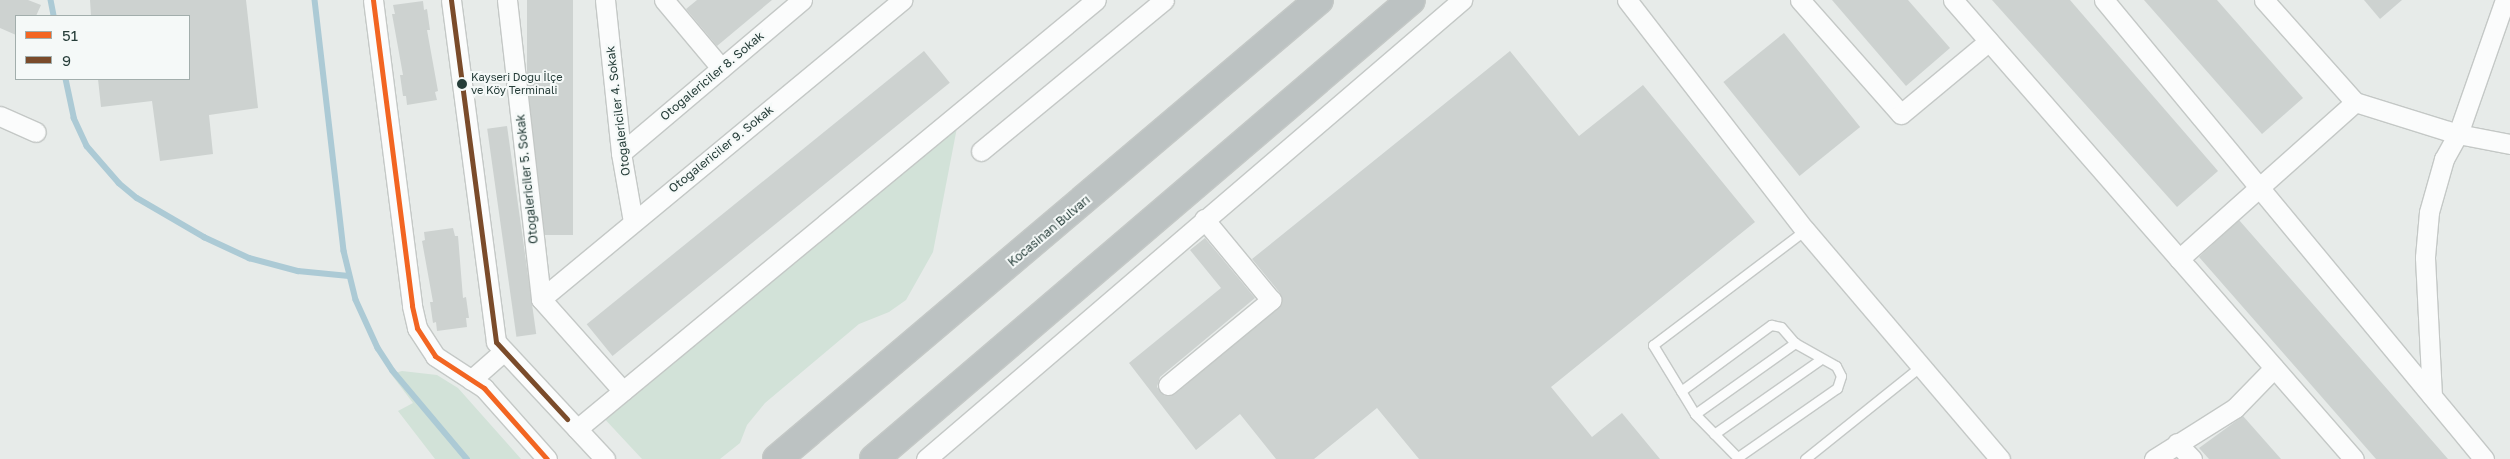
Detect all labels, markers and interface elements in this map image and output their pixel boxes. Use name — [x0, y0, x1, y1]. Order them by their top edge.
legend — [15, 15, 190, 80]
text: 51 — [62, 26, 78, 44]
street label: Otogalericiler 8. Sokak — [657, 28, 767, 124]
street label: Otogalericiler 4. Sokak — [603, 45, 633, 177]
text: 9 — [62, 51, 71, 69]
place label: Kayseri Doğu İlçe ve Köy Terminali — [471, 71, 563, 97]
marker: Kayseri Doğu İlçe ve Köy Terminali — [457, 79, 467, 89]
street label: Otogalericiler 9. Sokak — [666, 102, 776, 196]
street label: Otogalericiler 5. Sokak — [513, 113, 541, 245]
street label: Kocasinan Bulvarı — [1005, 193, 1093, 269]

